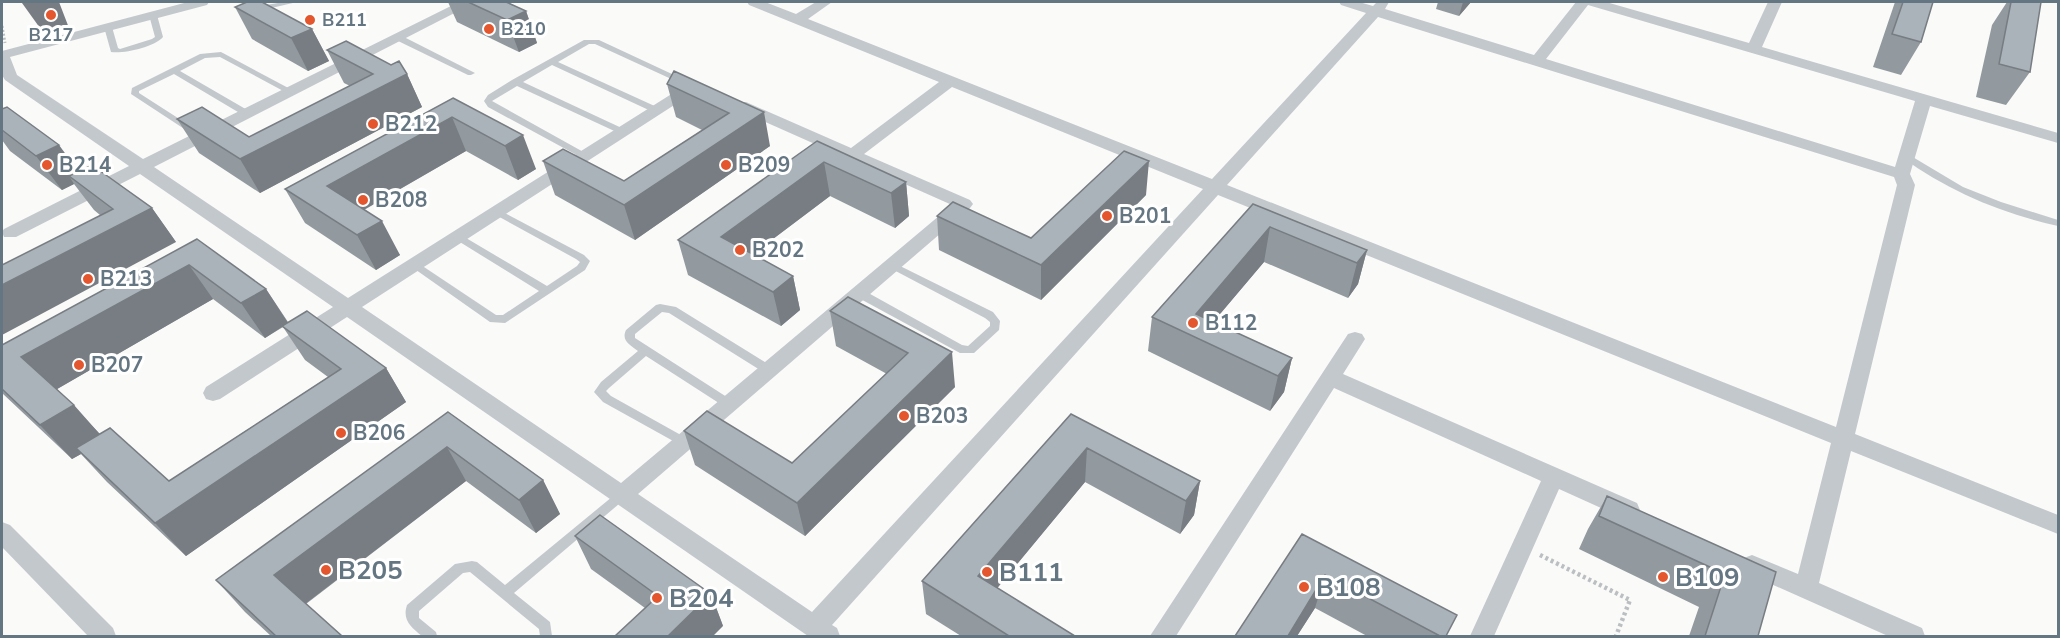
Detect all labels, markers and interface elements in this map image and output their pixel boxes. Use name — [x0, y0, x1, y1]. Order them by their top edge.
marker: B217 — [44, 8, 58, 22]
place label: B211 — [322, 8, 367, 32]
marker: B211 — [303, 13, 317, 27]
place label: B210 — [501, 17, 546, 41]
marker: B210 — [482, 22, 496, 36]
place label: B217 — [29, 23, 73, 47]
place label: B212 — [385, 110, 437, 138]
marker: B212 — [366, 117, 380, 131]
place label: B214 — [59, 151, 112, 179]
place label: B209 — [738, 151, 790, 179]
marker: B214 — [40, 158, 54, 172]
marker: B209 — [719, 158, 733, 172]
place label: B208 — [375, 186, 427, 214]
marker: B208 — [356, 193, 370, 207]
place label: B201 — [1119, 202, 1171, 230]
marker: B201 — [1100, 209, 1114, 223]
place label: B202 — [752, 236, 804, 264]
marker: B202 — [733, 243, 747, 257]
place label: B213 — [100, 265, 152, 293]
marker: B213 — [81, 272, 95, 286]
place label: B112 — [1205, 309, 1257, 337]
marker: B112 — [1186, 316, 1200, 330]
place label: B207 — [91, 351, 143, 379]
marker: B207 — [72, 358, 86, 372]
place label: B203 — [916, 402, 968, 430]
marker: B203 — [897, 409, 911, 423]
place label: B206 — [353, 419, 405, 447]
marker: B206 — [334, 426, 348, 440]
place label: B205 — [338, 553, 403, 588]
place label: B111 — [999, 555, 1064, 590]
place label: B109 — [1675, 560, 1740, 595]
marker: B205 — [319, 563, 333, 577]
marker: B111 — [980, 565, 994, 579]
place label: B108 — [1316, 570, 1381, 605]
marker: B109 — [1656, 570, 1670, 584]
marker: B108 — [1297, 580, 1311, 594]
place label: B204 — [669, 581, 734, 616]
marker: B204 — [650, 591, 664, 605]

